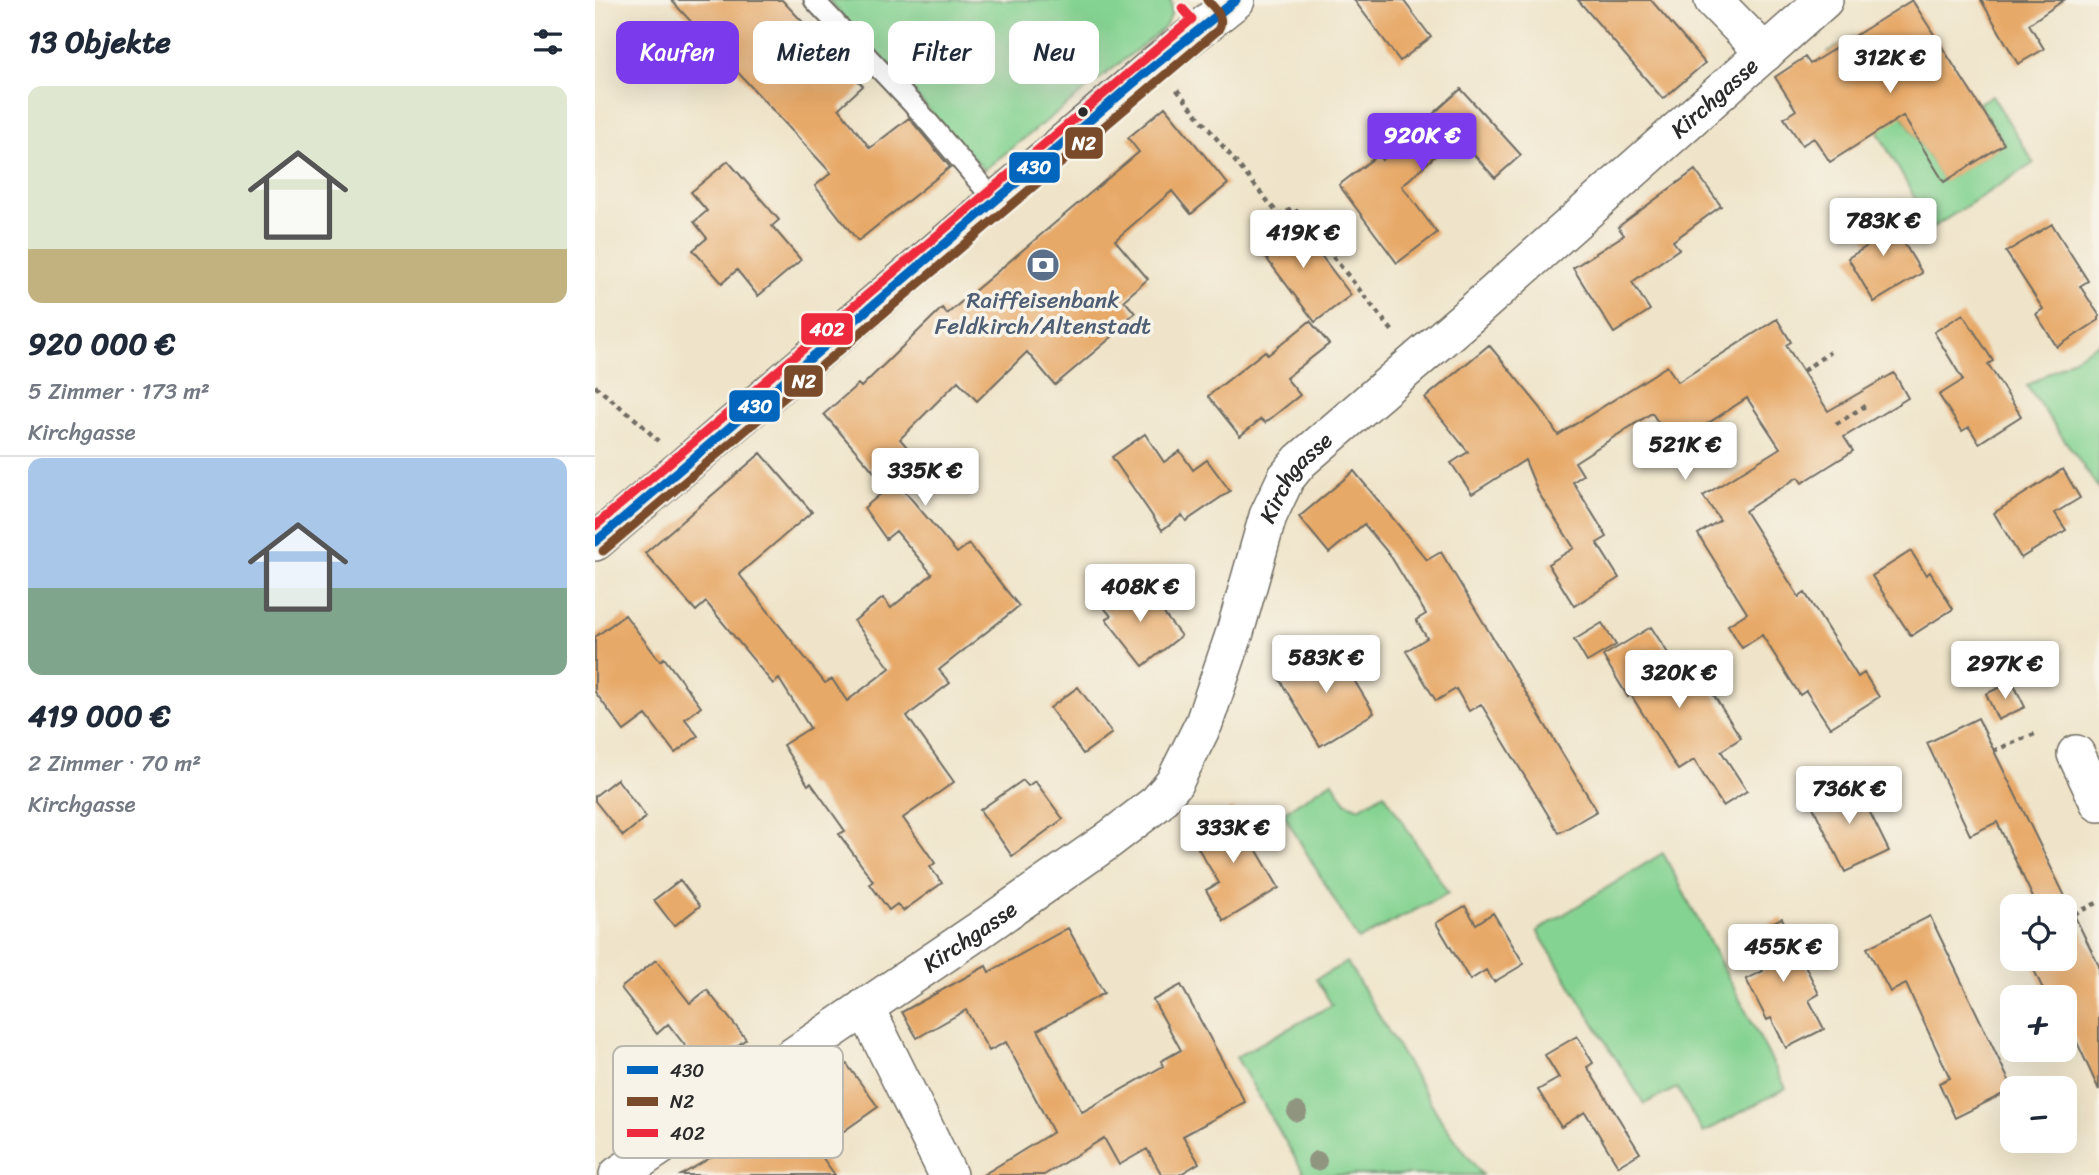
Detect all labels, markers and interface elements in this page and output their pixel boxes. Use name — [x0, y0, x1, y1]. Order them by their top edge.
text: 13 Objekte — [28, 15, 171, 69]
chip: Kaufen — [616, 21, 739, 84]
chip: Mieten — [753, 21, 874, 84]
chip: Filter — [888, 21, 995, 84]
chip: Neu — [1009, 21, 1099, 84]
icon: filters — [529, 23, 567, 61]
pin: 312K € — [1833, 36, 1947, 95]
text: 312K € — [1854, 37, 1926, 78]
street label: Kirchgasse — [1660, 47, 1768, 149]
unlabelled marker — [1076, 105, 1090, 119]
pin: 920K € — [1365, 114, 1479, 173]
text: 920K € — [1383, 115, 1461, 156]
line badge: N2 — [1064, 126, 1104, 160]
text: N2 — [1071, 127, 1096, 160]
icon: home — [235, 132, 361, 258]
line badge: 430 — [1008, 151, 1061, 184]
text: 430 — [1016, 151, 1051, 184]
pin: 783K € — [1826, 198, 1940, 258]
text: 783K € — [1846, 200, 1920, 241]
pin: 419K € — [1246, 210, 1360, 270]
text: 419K € — [1266, 212, 1340, 253]
bank icon: Raiffeisenbank Feldkirch/Altenstadt — [1024, 246, 1062, 284]
place label: Raiffeisenbank Feldkirch/Altenstadt — [935, 280, 1151, 347]
line badge: 402 — [800, 312, 854, 346]
text: 402 — [809, 313, 844, 346]
text: 920 000 € — [28, 317, 175, 371]
line badge: N2 — [783, 364, 824, 398]
text: N2 — [791, 365, 816, 398]
text: 5 Zimmer · 173 m² — [28, 371, 210, 412]
line badge: 430 — [728, 389, 781, 423]
text: 430 — [737, 390, 772, 423]
text: Kirchgasse — [28, 412, 136, 453]
street label: Kirchgasse — [1247, 421, 1342, 530]
pin: 521K € — [1628, 422, 1742, 482]
text: 521K € — [1649, 424, 1721, 465]
pin: 335K € — [868, 448, 982, 508]
text: 335K € — [888, 450, 962, 491]
icon: home — [235, 504, 361, 630]
pin: 408K € — [1083, 564, 1197, 624]
text: 408K € — [1101, 566, 1179, 607]
pin: 583K € — [1269, 636, 1383, 695]
text: 583K € — [1288, 637, 1364, 678]
pin: 297K € — [1948, 642, 2062, 701]
text: 297K € — [1967, 643, 2043, 684]
pin: 320K € — [1622, 650, 1736, 710]
text: 320K € — [1641, 652, 1717, 693]
text: 419 000 € — [28, 689, 170, 743]
text: 2 Zimmer · 70 m² — [28, 743, 201, 784]
pin: 736K € — [1792, 766, 1906, 826]
text: 736K € — [1812, 768, 1886, 809]
text: Kirchgasse — [28, 784, 136, 825]
pin: 333K € — [1176, 806, 1290, 865]
text: 333K € — [1196, 807, 1270, 848]
street label: Kirchgasse — [914, 889, 1026, 984]
map controls — [2000, 894, 2077, 1153]
button: locate — [2000, 894, 2077, 971]
pin: 455K € — [1726, 925, 1840, 984]
text: 455K € — [1744, 926, 1822, 967]
button: + — [2000, 985, 2077, 1062]
legend — [613, 1046, 843, 1158]
text: 430 — [670, 1054, 704, 1087]
button: − — [2000, 1076, 2077, 1153]
text: N2 — [670, 1085, 694, 1118]
text: 402 — [670, 1117, 705, 1150]

